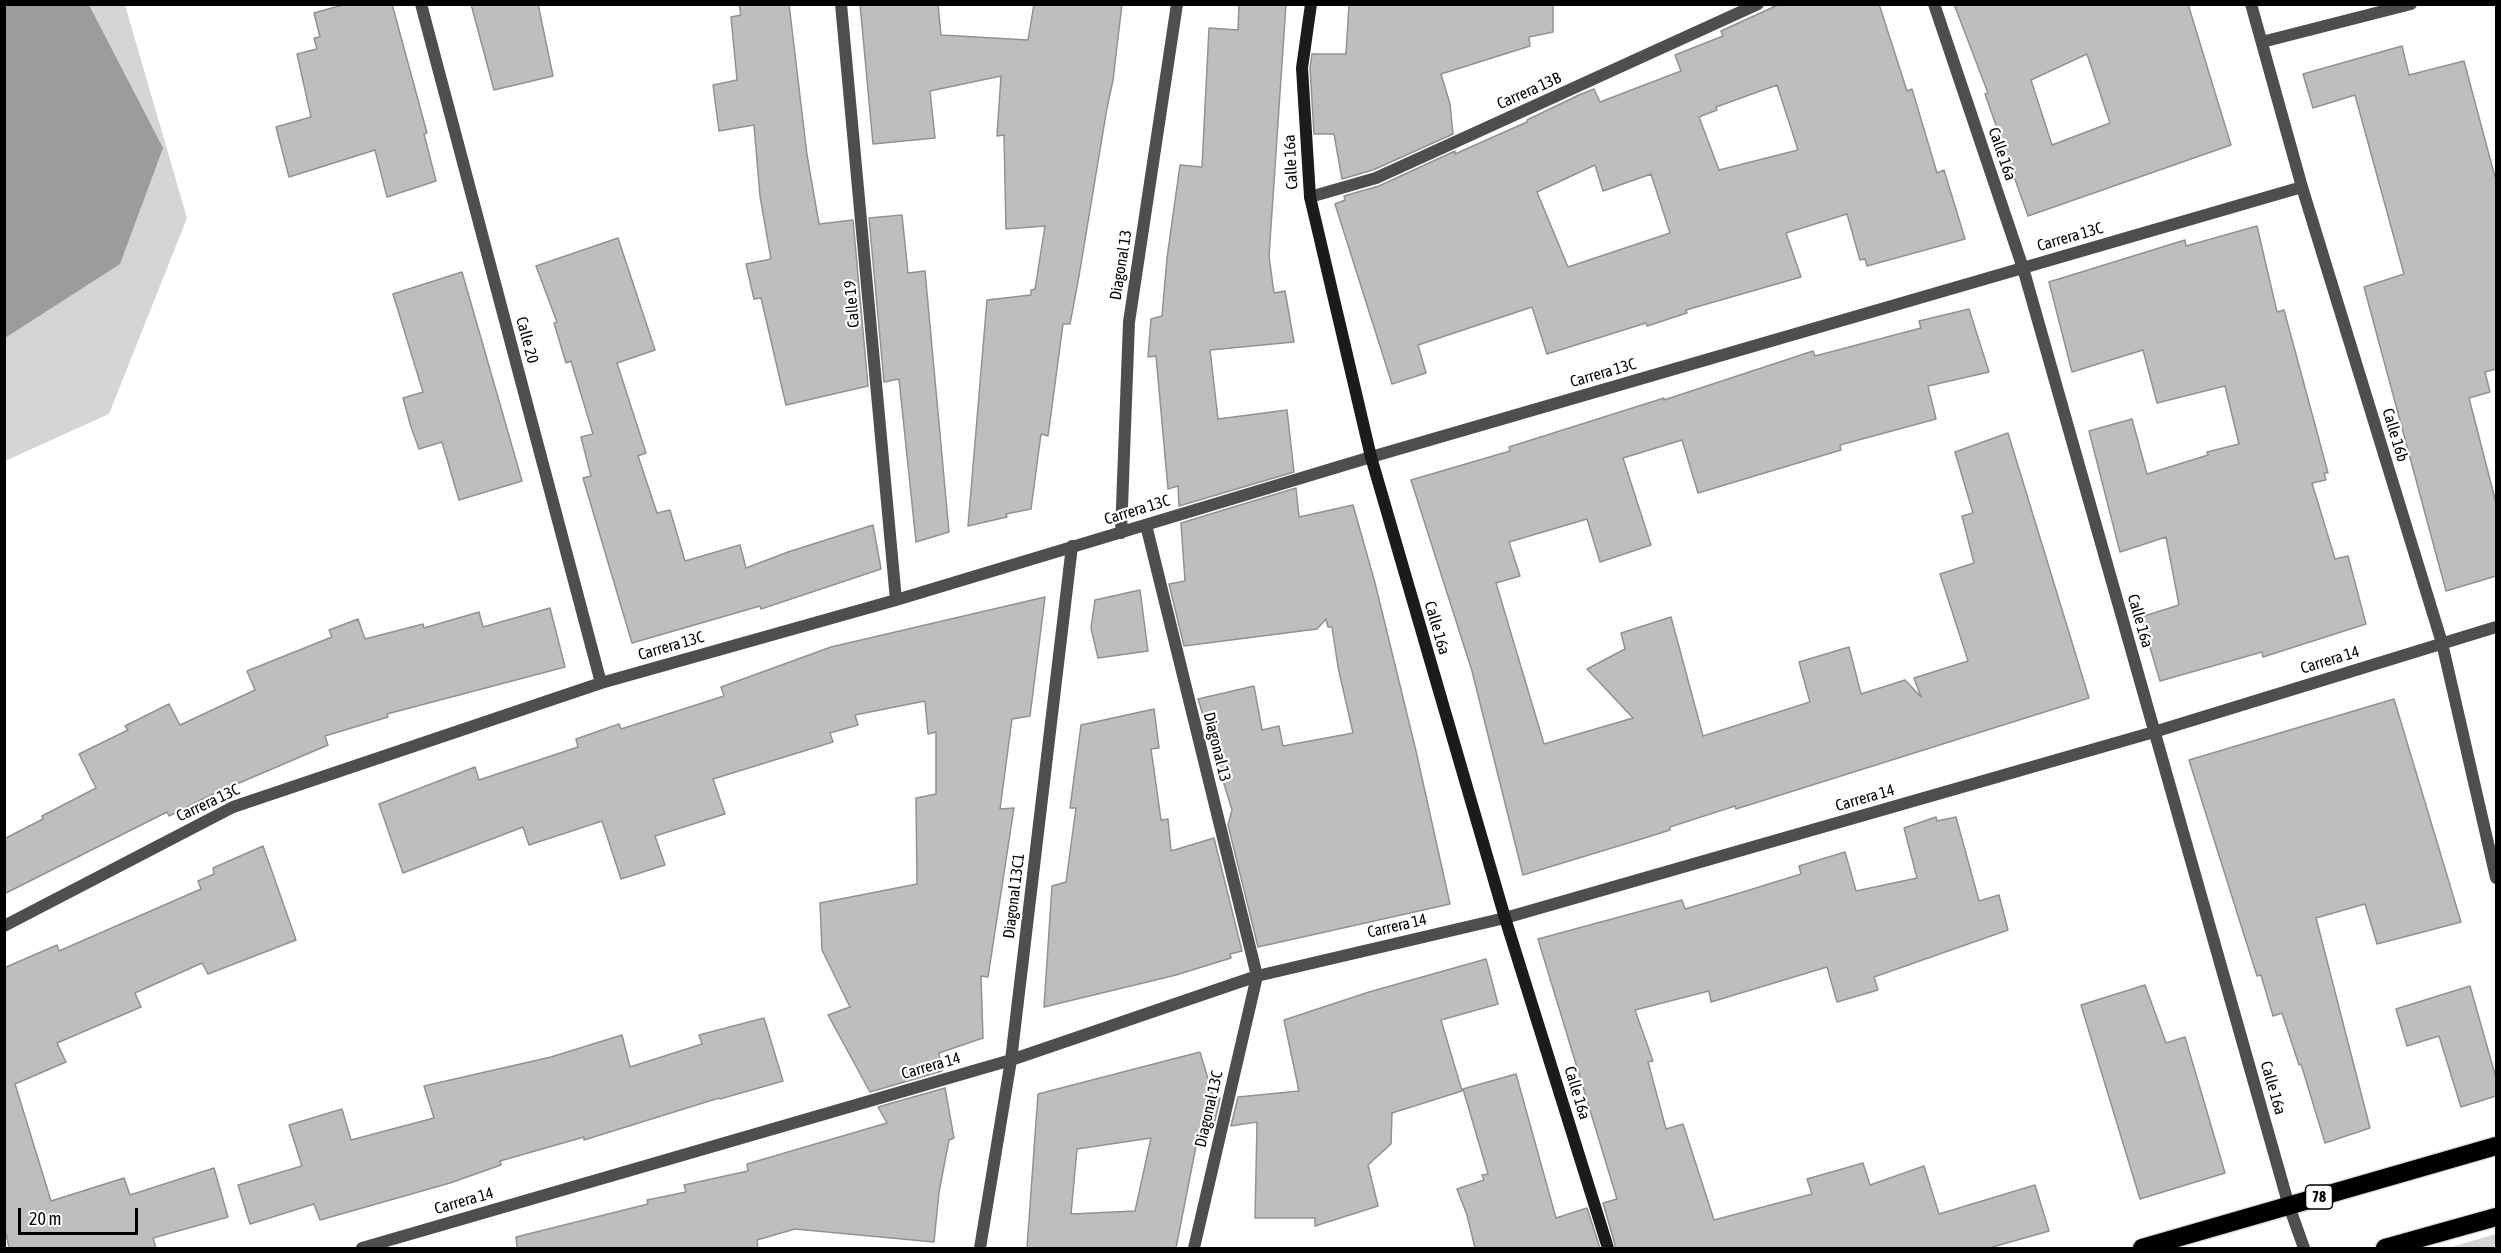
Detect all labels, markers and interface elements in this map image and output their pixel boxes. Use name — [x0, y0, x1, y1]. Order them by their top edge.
street label: Carrera 13B — [1494, 68, 1564, 114]
street label: Calle 16a — [1984, 125, 2020, 183]
street label: Calle 16a — [1280, 134, 1302, 190]
street label: Carrera 13C — [2035, 218, 2105, 256]
street label: Diagonal 13 — [1106, 229, 1136, 301]
street label: Calle 19 — [840, 280, 864, 328]
street label: Calle 20 — [512, 315, 542, 365]
street label: Carrera 13C — [1568, 354, 1638, 392]
street label: Calle 16b — [2378, 406, 2412, 464]
street label: Carrera 13C — [1102, 491, 1172, 529]
street label: Calle 16a — [2123, 592, 2157, 650]
street label: Calle 16a — [1420, 599, 1454, 657]
street label: Carrera 13C — [636, 627, 706, 665]
street label: Carrera 14 — [2298, 642, 2362, 678]
street label: Diagonal 13 — [1199, 710, 1235, 784]
street label: Carrera 13C — [173, 780, 243, 826]
street label: Carrera 14 — [1833, 780, 1897, 816]
street label: Diagonal 13C1 — [999, 852, 1029, 940]
street label: Carrera 14 — [1365, 910, 1429, 942]
street label: Carrera 14 — [899, 1048, 963, 1084]
street label: Calle 16a — [2256, 1059, 2290, 1117]
street label: Calle 16a — [1560, 1064, 1594, 1122]
street label: Diagonal 13C — [1191, 1069, 1227, 1149]
street label: Carrera 14 — [432, 1183, 496, 1219]
road number: 78 — [2306, 1185, 2332, 1209]
scale bar — [21, 1196, 141, 1234]
text: 20 m — [29, 1208, 61, 1229]

